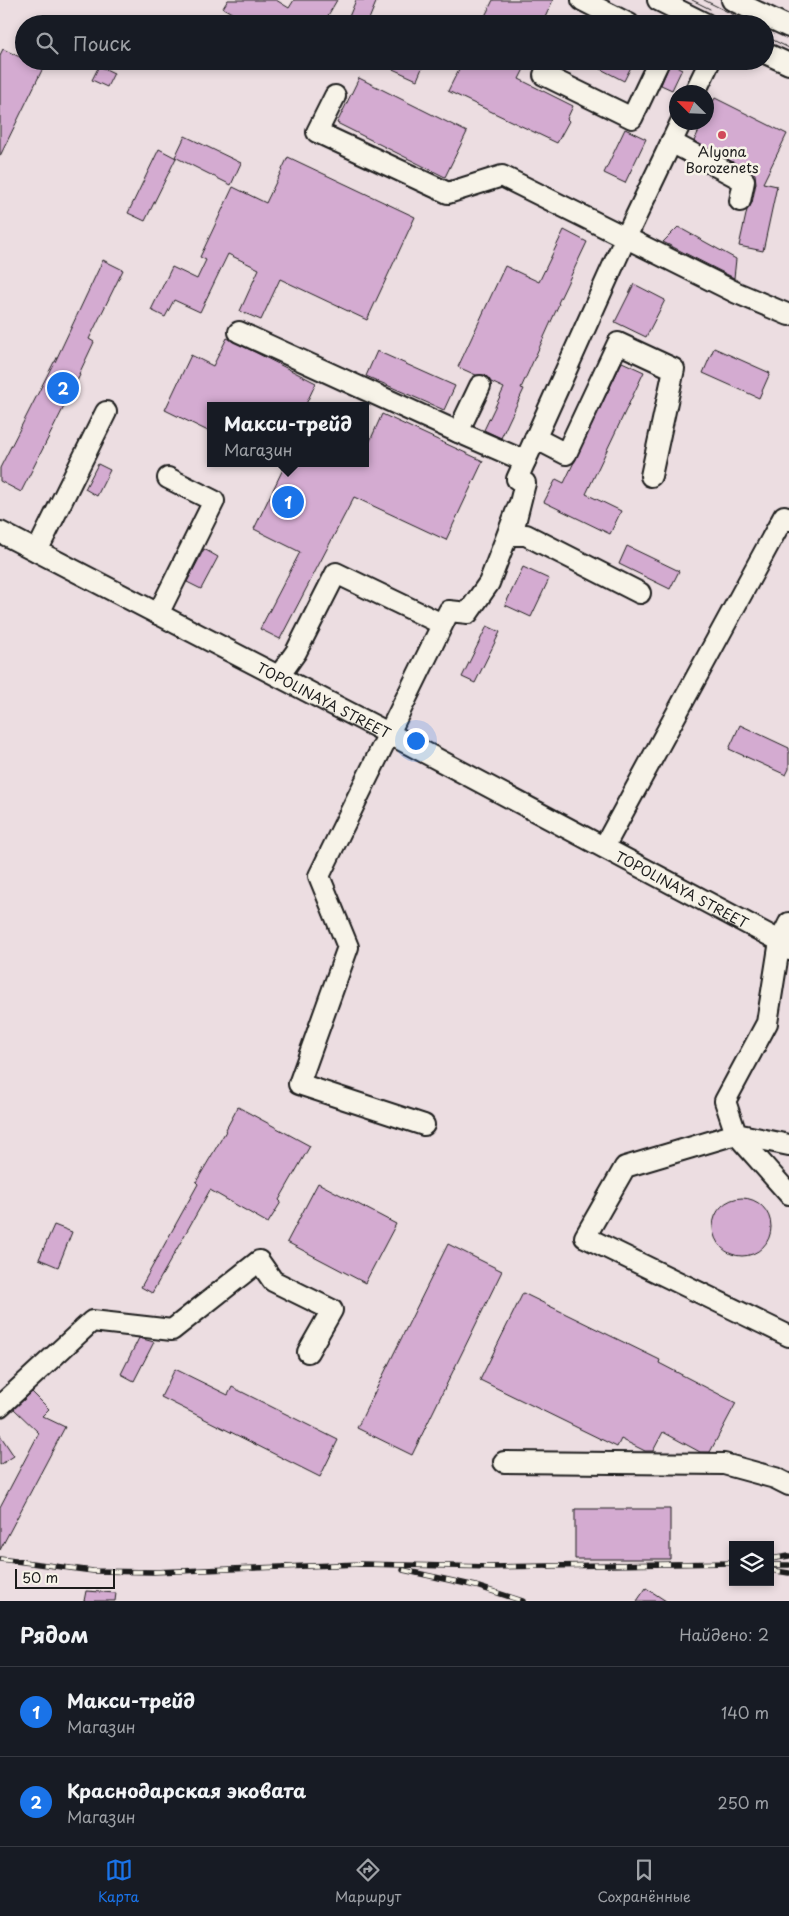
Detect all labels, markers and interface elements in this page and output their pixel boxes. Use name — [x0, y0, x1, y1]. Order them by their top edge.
search box — [15, 15, 774, 70]
icon: search — [33, 29, 61, 57]
text: Поиск — [73, 29, 131, 57]
north arrow — [669, 85, 714, 130]
marker: Alyona Borozenets — [716, 129, 728, 141]
place label: Alyona Borozenets — [686, 141, 759, 178]
pin: 2 — [47, 369, 79, 407]
popup — [207, 402, 369, 467]
text: Макси-трейд — [224, 409, 352, 437]
text: Магазин — [224, 437, 293, 461]
pin: 1 — [272, 483, 304, 521]
street label: TOPOLINAYA STREET — [253, 656, 395, 743]
your location — [403, 728, 429, 754]
street label: TOPOLINAYA STREET — [612, 845, 753, 933]
map controls — [729, 1541, 774, 1586]
button: layers — [729, 1541, 774, 1586]
scale bar — [15, 1566, 115, 1589]
text: 50 m — [22, 1567, 58, 1588]
text: Рядом — [20, 1618, 88, 1650]
text: Найдено: 2 — [679, 1622, 769, 1646]
text: Макси-трейд — [67, 1686, 195, 1714]
text: 1 — [32, 1700, 40, 1724]
text: 140 m — [721, 1700, 769, 1724]
text: Магазин — [67, 1714, 136, 1738]
text: Краснодарская эковата — [67, 1776, 306, 1804]
text: 2 — [30, 1790, 42, 1814]
text: 250 m — [718, 1790, 769, 1814]
text: Магазин — [67, 1804, 136, 1828]
tab: Карта — [98, 1856, 139, 1907]
tab: Маршрут — [335, 1856, 401, 1907]
tab: Сохранённые — [597, 1856, 691, 1907]

